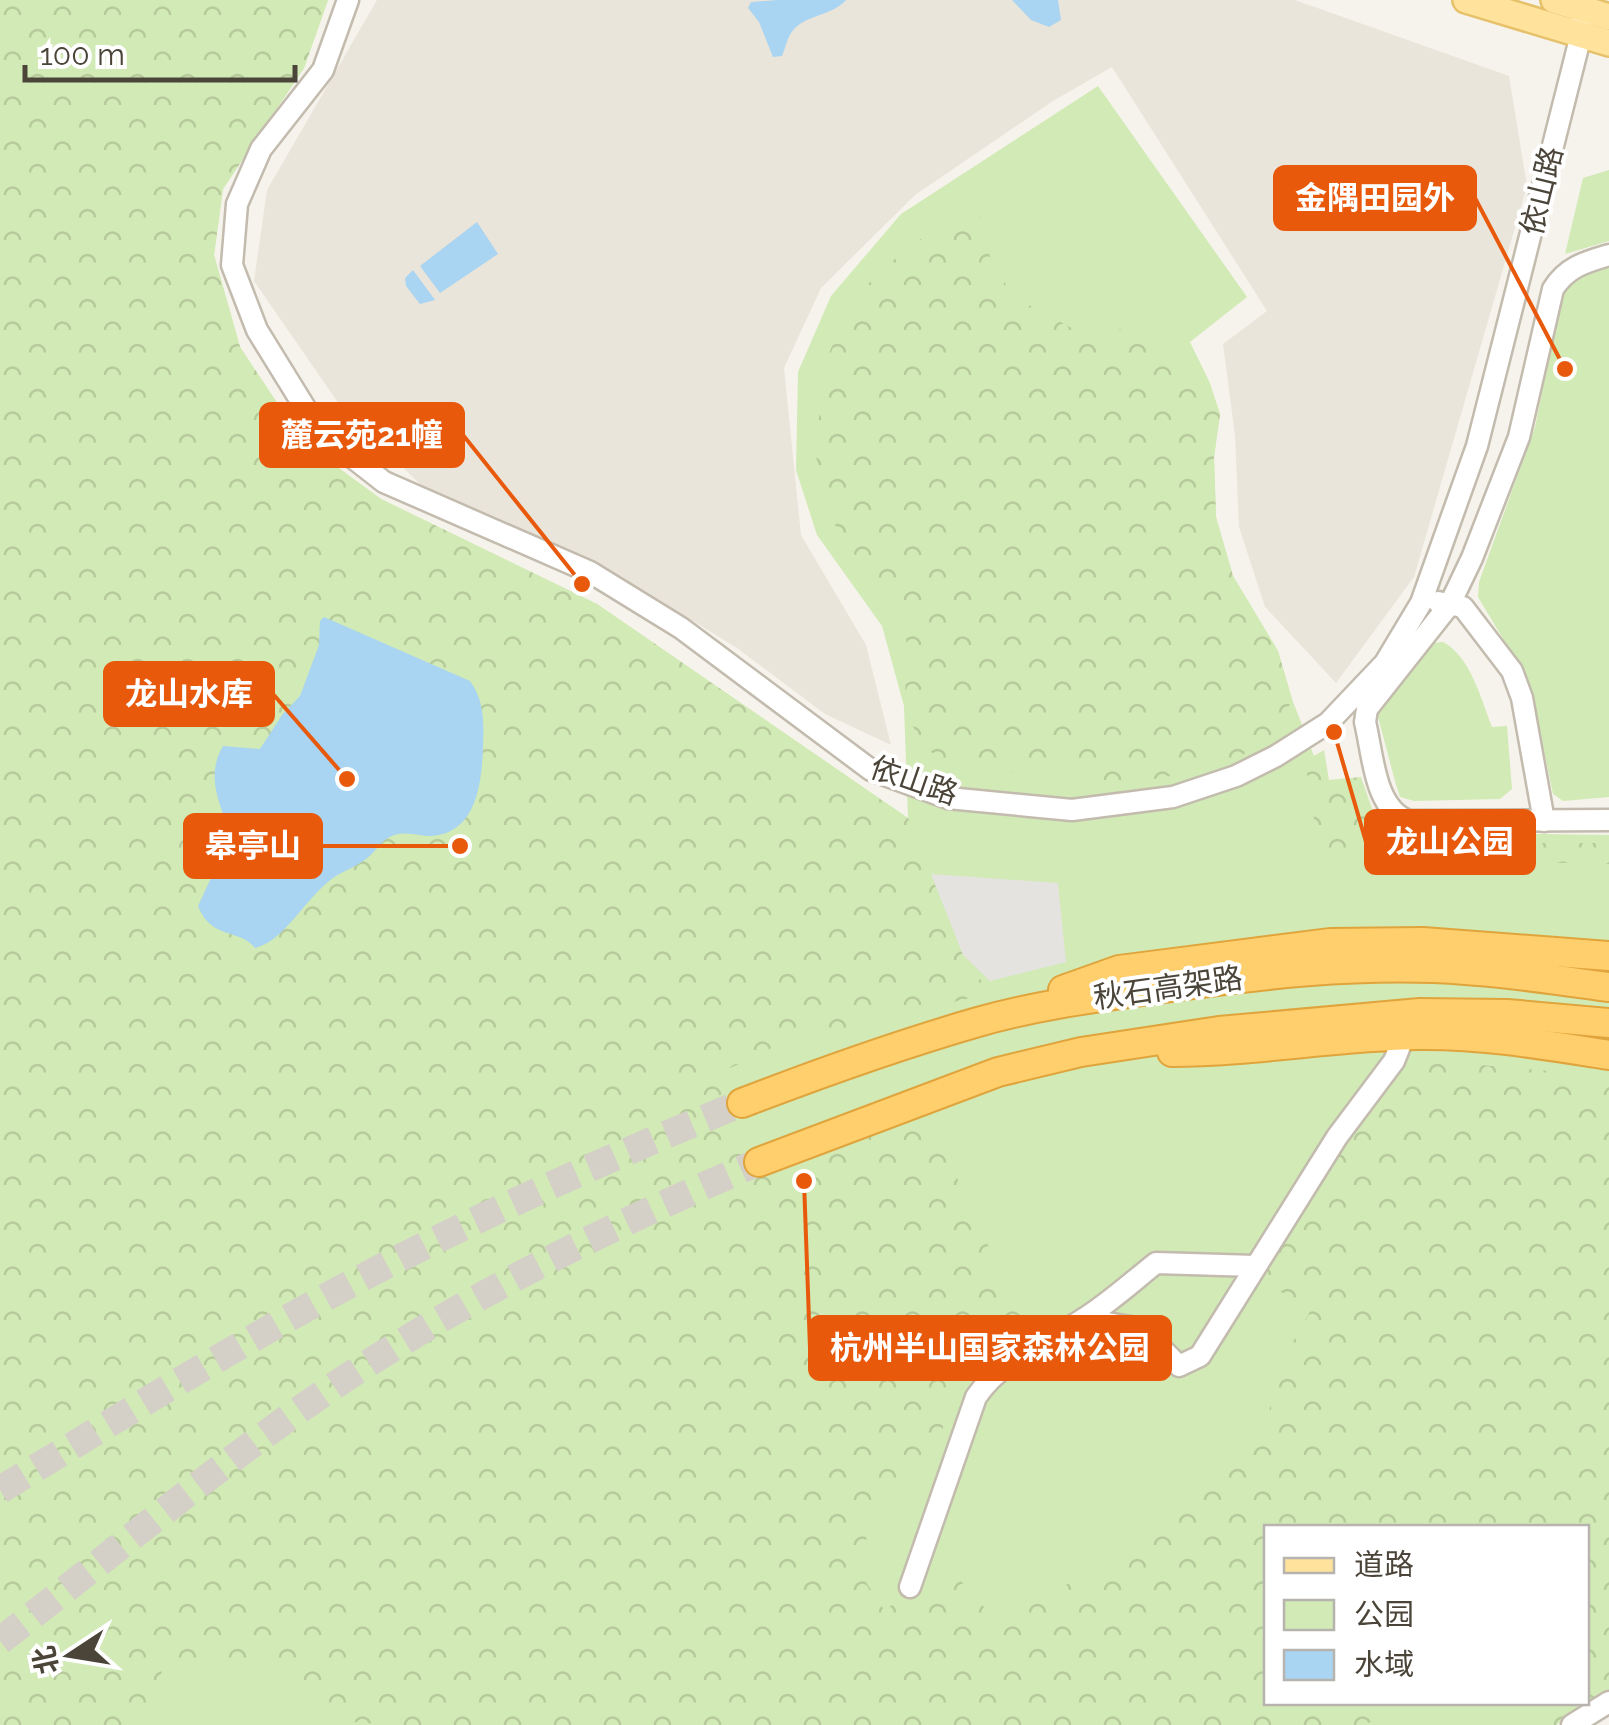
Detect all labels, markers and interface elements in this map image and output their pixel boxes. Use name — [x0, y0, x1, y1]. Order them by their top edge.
scale bar — [25, 20, 295, 82]
text: 100 m — [40, 37, 125, 72]
street label: 依山路 — [1514, 143, 1569, 239]
callout: 金隅田园外 — [1275, 167, 1475, 229]
text: 金隅田园外 — [1295, 179, 1455, 216]
callout: 麓云苑21幢 — [261, 404, 463, 466]
text: 麓云苑21幢 — [281, 416, 443, 453]
callout: 龙山水库 — [105, 663, 273, 725]
text: 龙山水库 — [125, 675, 253, 712]
street label: 依山路 — [866, 749, 962, 812]
callout: 龙山公园 — [1366, 811, 1534, 873]
callout: 皋亭山 — [185, 815, 321, 877]
text: 龙山公园 — [1386, 823, 1514, 860]
text: 皋亭山 — [205, 827, 301, 864]
street label: 秋石高架路 — [1091, 960, 1245, 1015]
callout: 杭州半山国家森林公园 — [810, 1317, 1170, 1379]
text: 杭州半山国家森林公园 — [830, 1329, 1150, 1366]
legend — [1264, 1525, 1589, 1705]
text: 道路 — [1354, 1547, 1414, 1582]
text: 公园 — [1354, 1597, 1414, 1632]
north arrow — [20, 1605, 120, 1705]
text: 北 — [27, 1643, 65, 1677]
text: 水域 — [1354, 1647, 1414, 1682]

